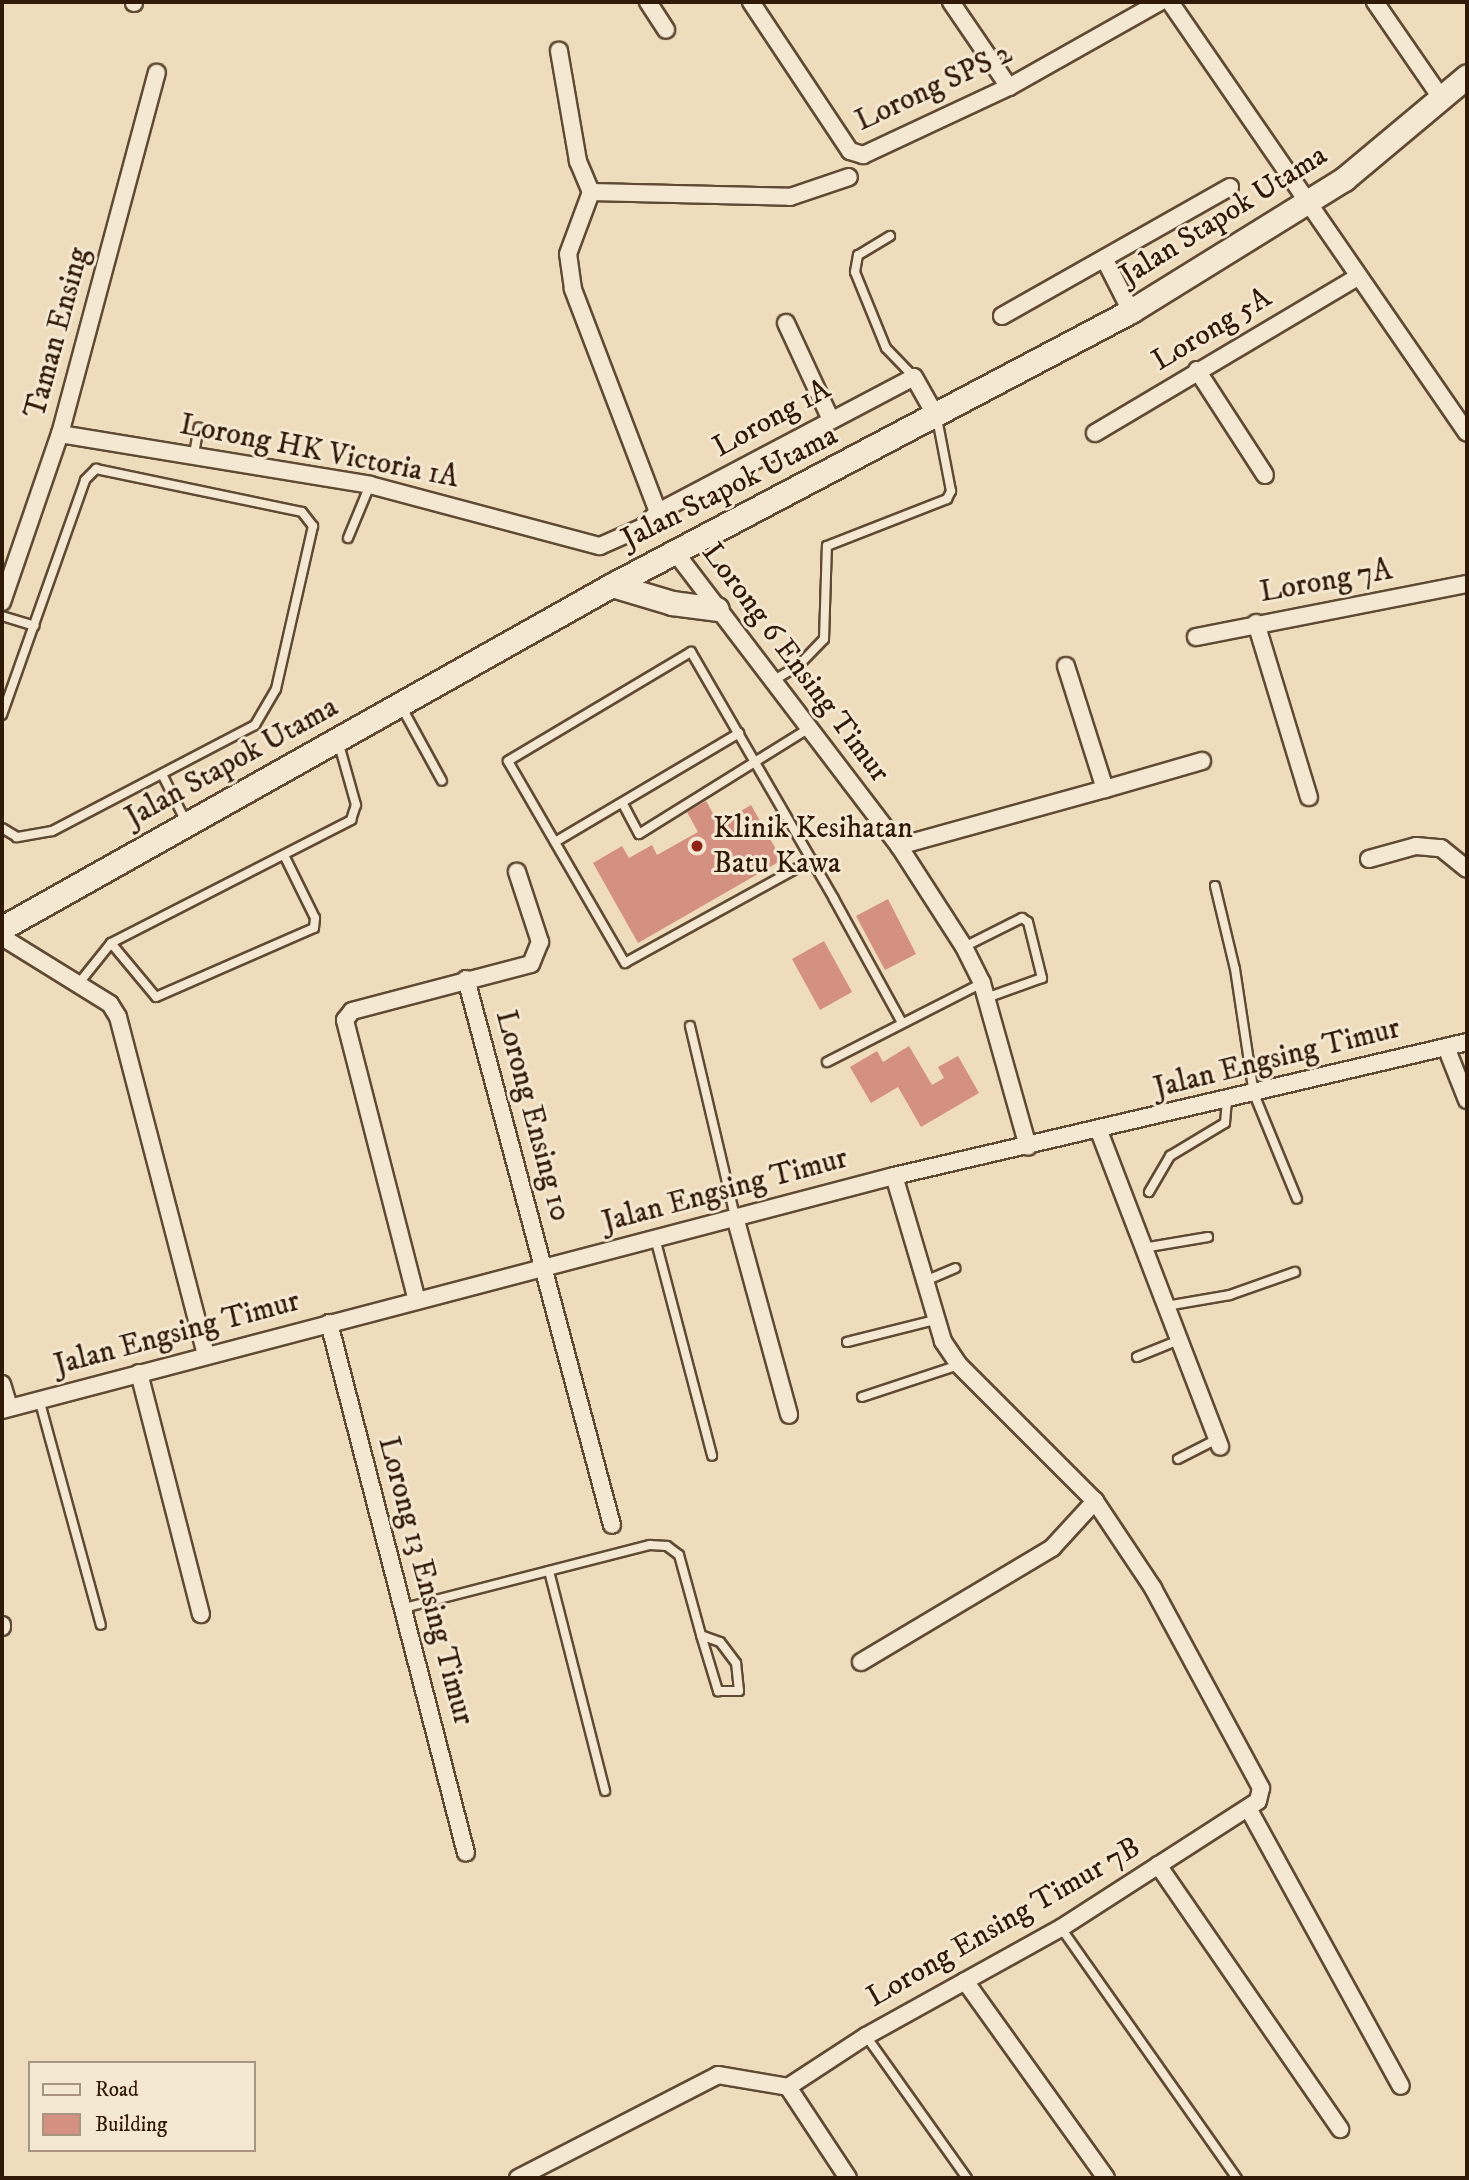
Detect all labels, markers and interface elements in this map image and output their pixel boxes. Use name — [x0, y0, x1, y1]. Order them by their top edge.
street label: Lorong SPS 2 — [850, 36, 1018, 140]
street label: Jalan Stapok Utama — [1114, 138, 1334, 294]
street label: Taman Ensing — [18, 244, 98, 422]
street label: Lorong 5A — [1146, 280, 1278, 380]
street label: Lorong 1A — [707, 372, 837, 466]
street label: Lorong HK Victoria 1A — [177, 407, 461, 497]
street label: Jalan Stapok Utama — [616, 418, 844, 558]
street label: Lorong 6 Ensing Timur — [693, 536, 897, 790]
street label: Lorong 7A — [1257, 553, 1395, 611]
street label: Jalan Stapok Utama — [120, 690, 344, 836]
place label: Klinik Kesihatan Batu Kawa — [713, 811, 913, 882]
marker: Klinik Kesihatan Batu Kawa — [687, 836, 707, 856]
street label: Lorong Ensing 10 — [487, 1007, 577, 1225]
street label: Jalan Engsing Timur — [1150, 1011, 1404, 1107]
street label: Jalan Engsing Timur — [598, 1141, 852, 1241]
street label: Jalan Engsing Timur — [50, 1284, 304, 1384]
street label: Lorong 13 Ensing Timur — [369, 1433, 481, 1729]
street label: Lorong Ensing Timur 7B — [861, 1830, 1147, 2016]
legend — [28, 2061, 256, 2152]
text: Road — [95, 2077, 139, 2103]
text: Building — [95, 2112, 167, 2138]

